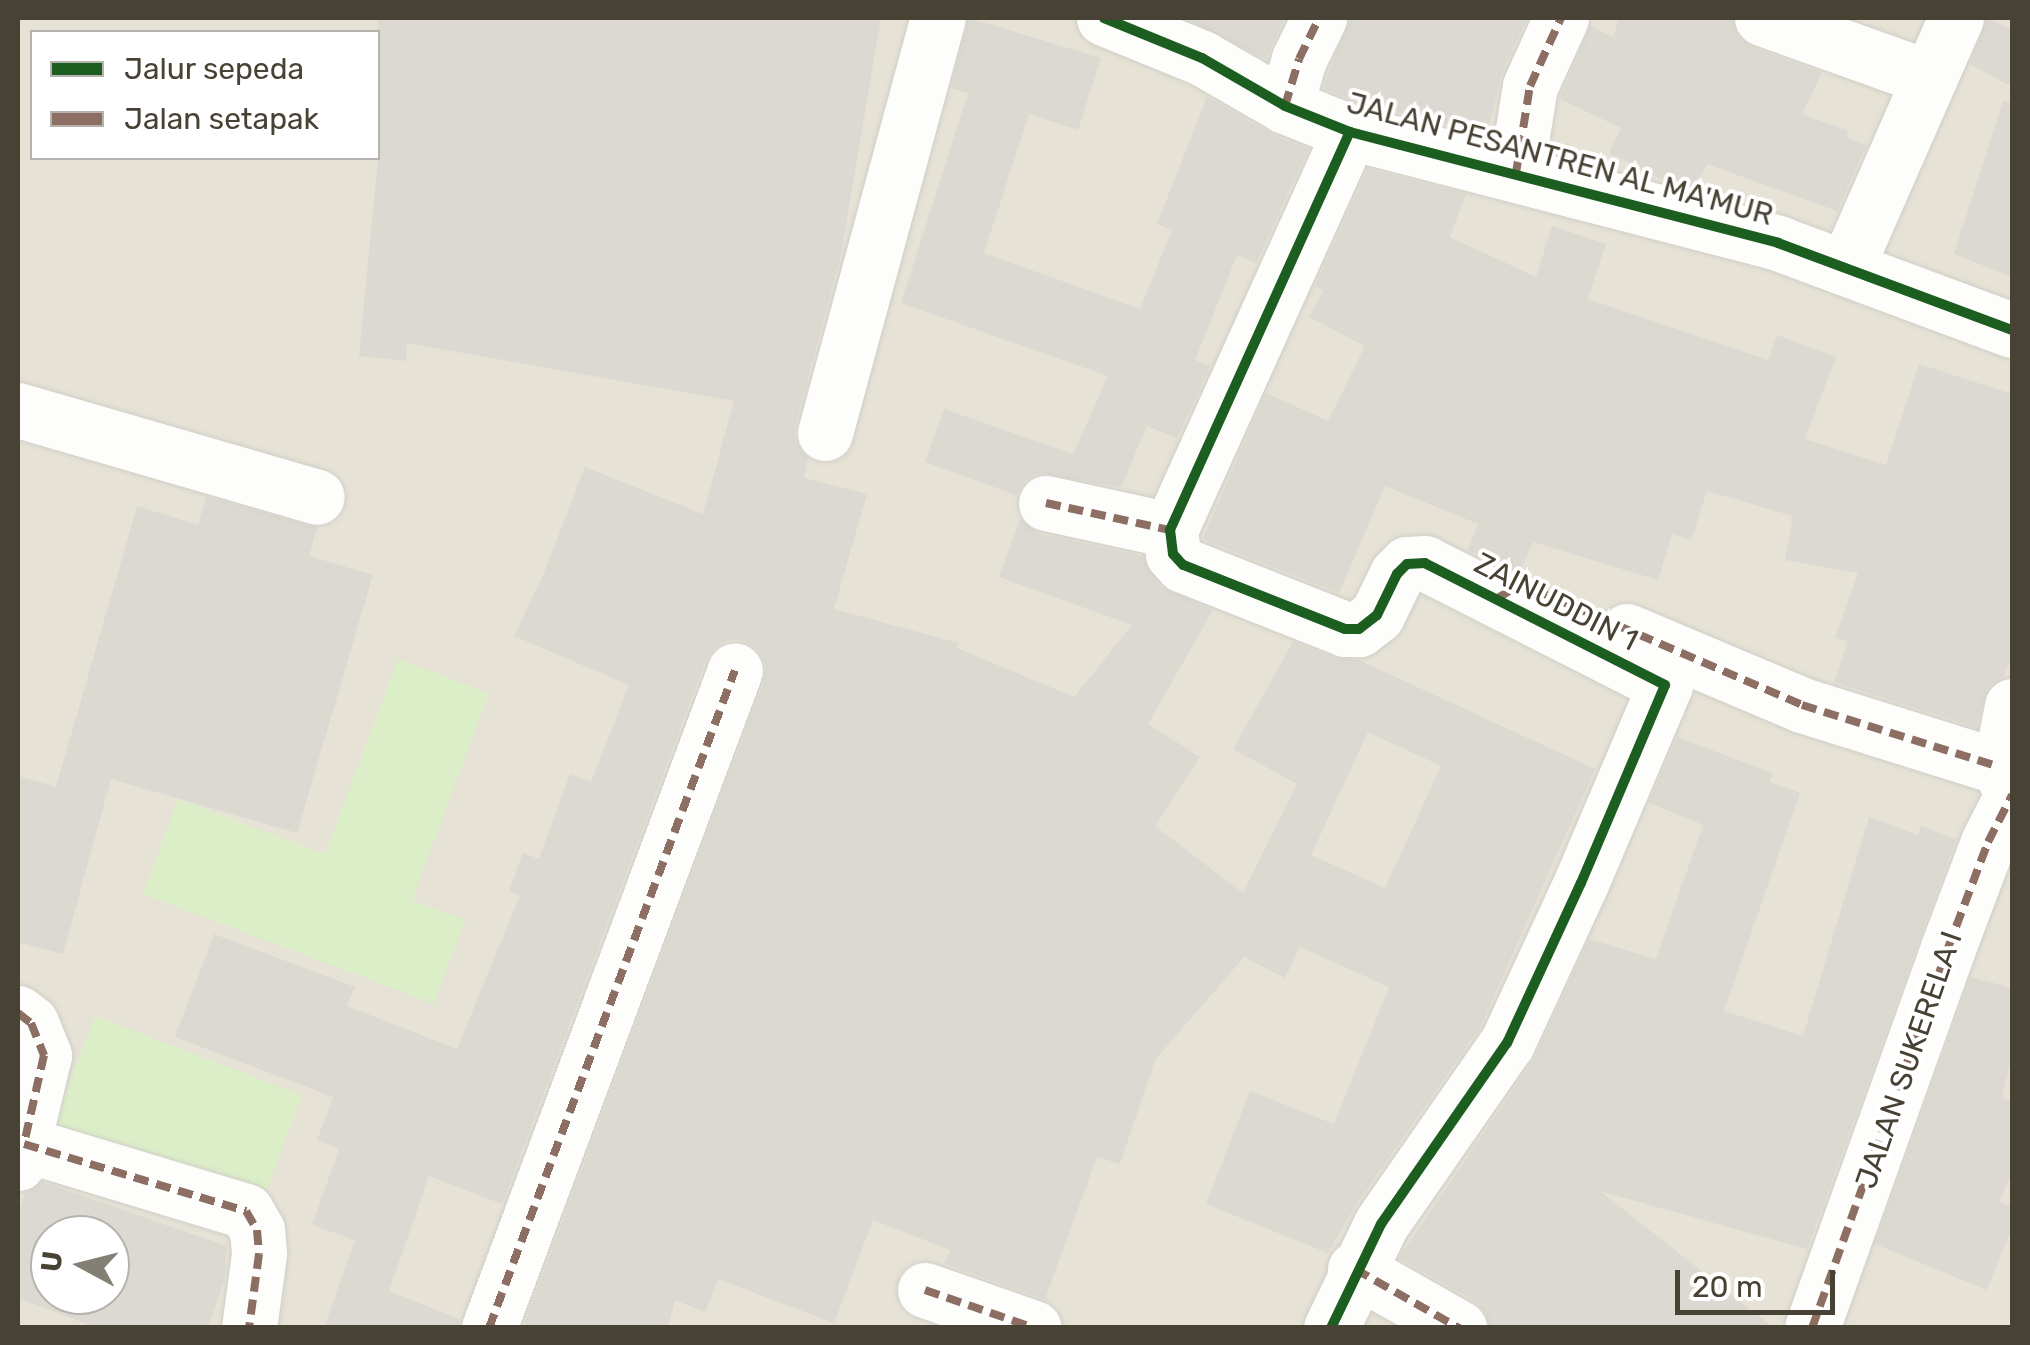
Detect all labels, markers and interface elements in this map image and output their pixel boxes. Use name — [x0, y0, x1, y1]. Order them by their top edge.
legend — [30, 30, 380, 160]
text: Jalur sepeda — [124, 51, 304, 87]
street label: JALAN PESANTREN AL MA'MUR — [1342, 85, 1778, 233]
text: Jalan setapak — [124, 101, 319, 137]
street label: ZAINUDDIN 1 — [1468, 545, 1644, 659]
street label: JALAN SUKERELA I — [1848, 926, 1970, 1194]
north arrow — [30, 1215, 130, 1315]
text: U — [34, 1249, 69, 1274]
scale bar — [1680, 1250, 1840, 1312]
text: 20 m — [1692, 1269, 1763, 1305]

